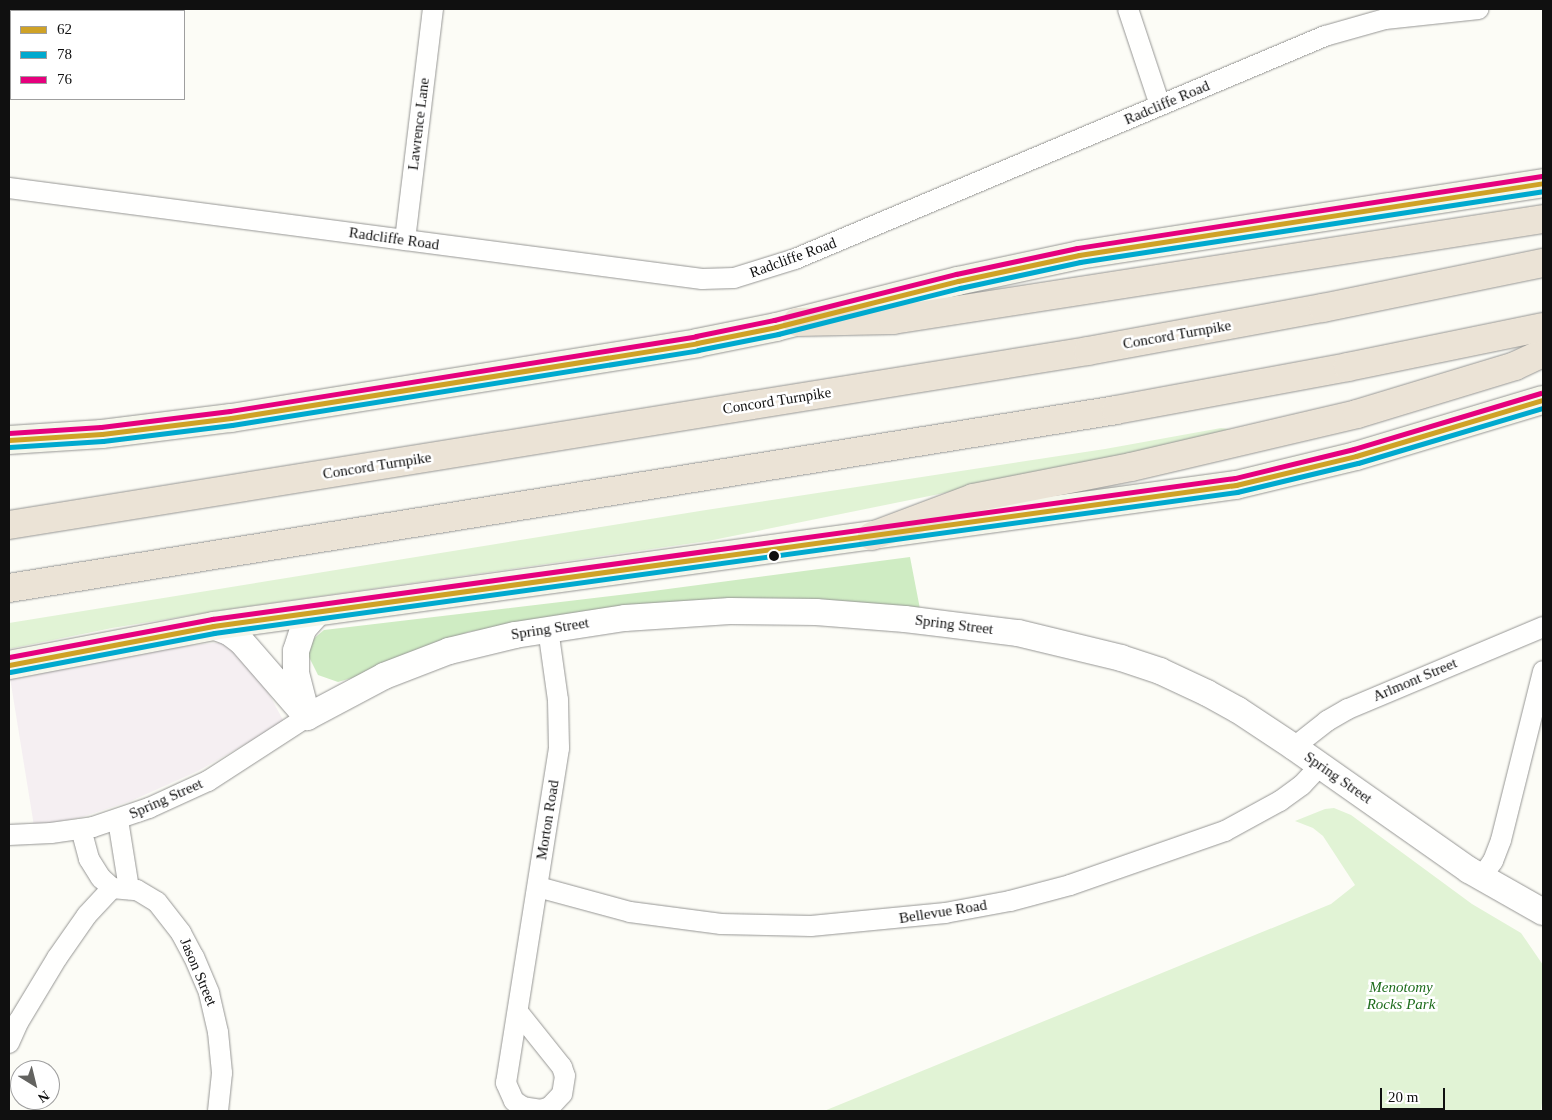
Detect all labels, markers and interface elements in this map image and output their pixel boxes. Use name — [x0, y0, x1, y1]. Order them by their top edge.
legend — [10, 10, 185, 100]
text: 62 — [57, 21, 72, 37]
text: 78 — [57, 46, 72, 62]
text: 76 — [57, 71, 72, 87]
street label: Lawrence Lane — [404, 77, 434, 171]
street label: Radcliffe Road — [1122, 77, 1212, 129]
street label: Radcliffe Road — [348, 224, 440, 254]
street label: Radcliffe Road — [747, 234, 839, 282]
street label: Concord Turnpike — [1121, 317, 1233, 353]
street label: Concord Turnpike — [721, 384, 833, 418]
street label: Concord Turnpike — [321, 449, 433, 483]
unlabelled marker — [769, 551, 779, 561]
street label: Spring Street — [914, 611, 994, 639]
street label: Spring Street — [510, 614, 590, 644]
street label: Arlmont Street — [1370, 654, 1460, 706]
street label: Spring Street — [1301, 748, 1375, 808]
street label: Spring Street — [126, 775, 206, 823]
street label: Morton Road — [533, 779, 563, 861]
street label: Bellevue Road — [898, 896, 988, 928]
street label: Jason Street — [176, 935, 220, 1009]
park label: Menotomy Rocks Park — [1367, 978, 1435, 1013]
north arrow — [10, 1060, 60, 1110]
scale bar — [1382, 1078, 1447, 1110]
text: N — [35, 1088, 52, 1106]
text: 20 m — [1388, 1089, 1418, 1105]

